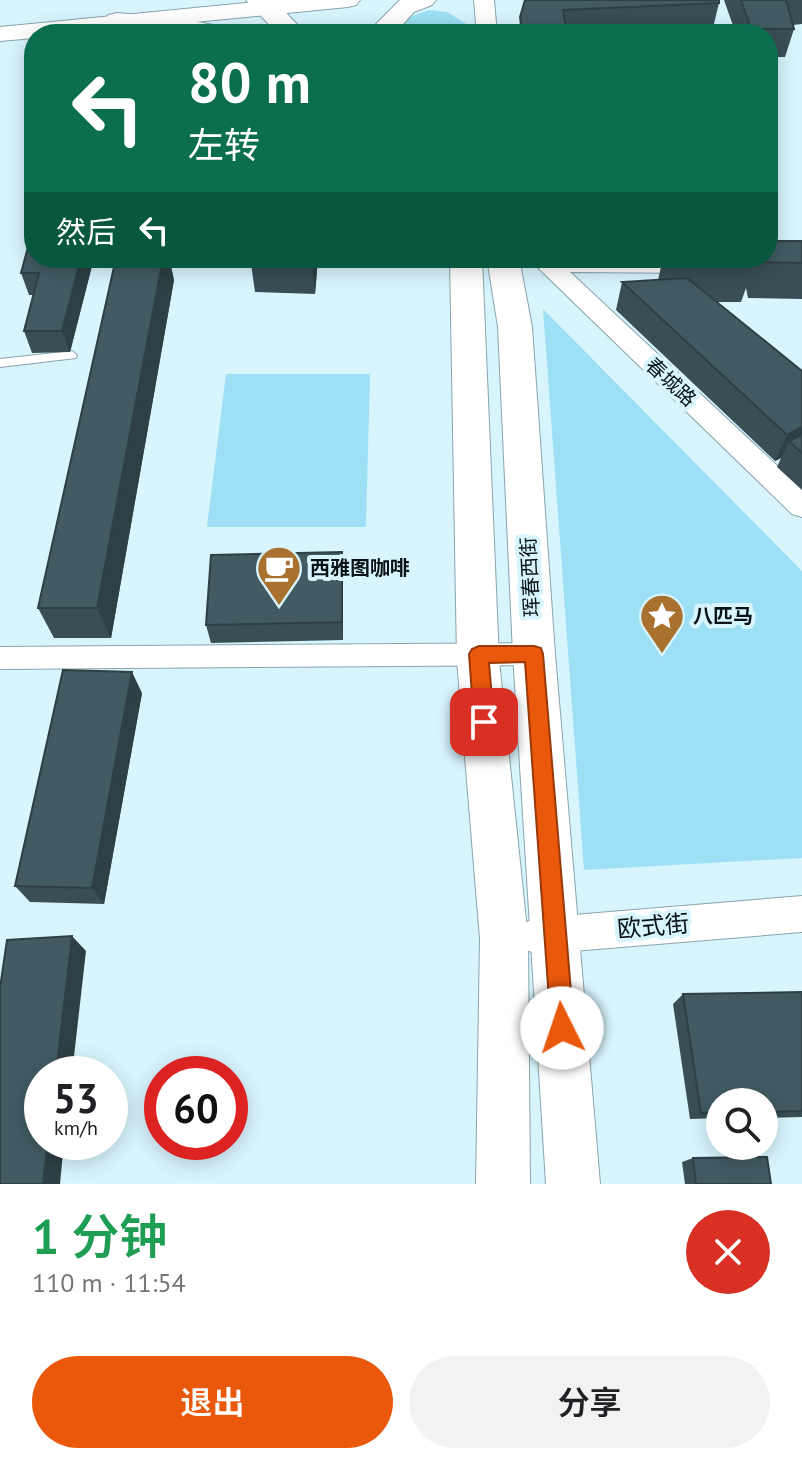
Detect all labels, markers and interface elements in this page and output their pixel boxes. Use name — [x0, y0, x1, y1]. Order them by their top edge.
text: 80 m — [188, 46, 311, 118]
icon: left — [56, 56, 160, 160]
text: 左转 — [188, 121, 260, 168]
icon: left — [132, 208, 176, 252]
text: 然后 — [56, 212, 116, 251]
street label: 春城路 — [640, 352, 702, 412]
street label: 珲春西街 — [515, 536, 545, 618]
cafe icon: 西雅图咖啡 — [255, 544, 303, 607]
place label: 西雅图咖啡 — [310, 555, 410, 581]
place icon: 八匹马 — [638, 592, 686, 655]
place label: 八匹马 — [693, 603, 753, 629]
pin — [450, 688, 518, 756]
icon: arrive — [462, 700, 506, 744]
street label: 欧式街 — [616, 907, 690, 945]
position arrow — [520, 986, 604, 1070]
speed limit sign: 60 — [144, 1056, 248, 1160]
text: 53 — [53, 1072, 99, 1124]
map controls — [706, 1088, 778, 1160]
button: search — [706, 1088, 778, 1160]
text: km/h — [54, 1115, 98, 1141]
text: 1 分钟 — [32, 1205, 167, 1267]
button: close — [686, 1210, 770, 1294]
text: 110 m · 11:54 — [32, 1266, 186, 1299]
button: 退出 — [32, 1356, 393, 1448]
button: 分享 — [409, 1356, 770, 1448]

